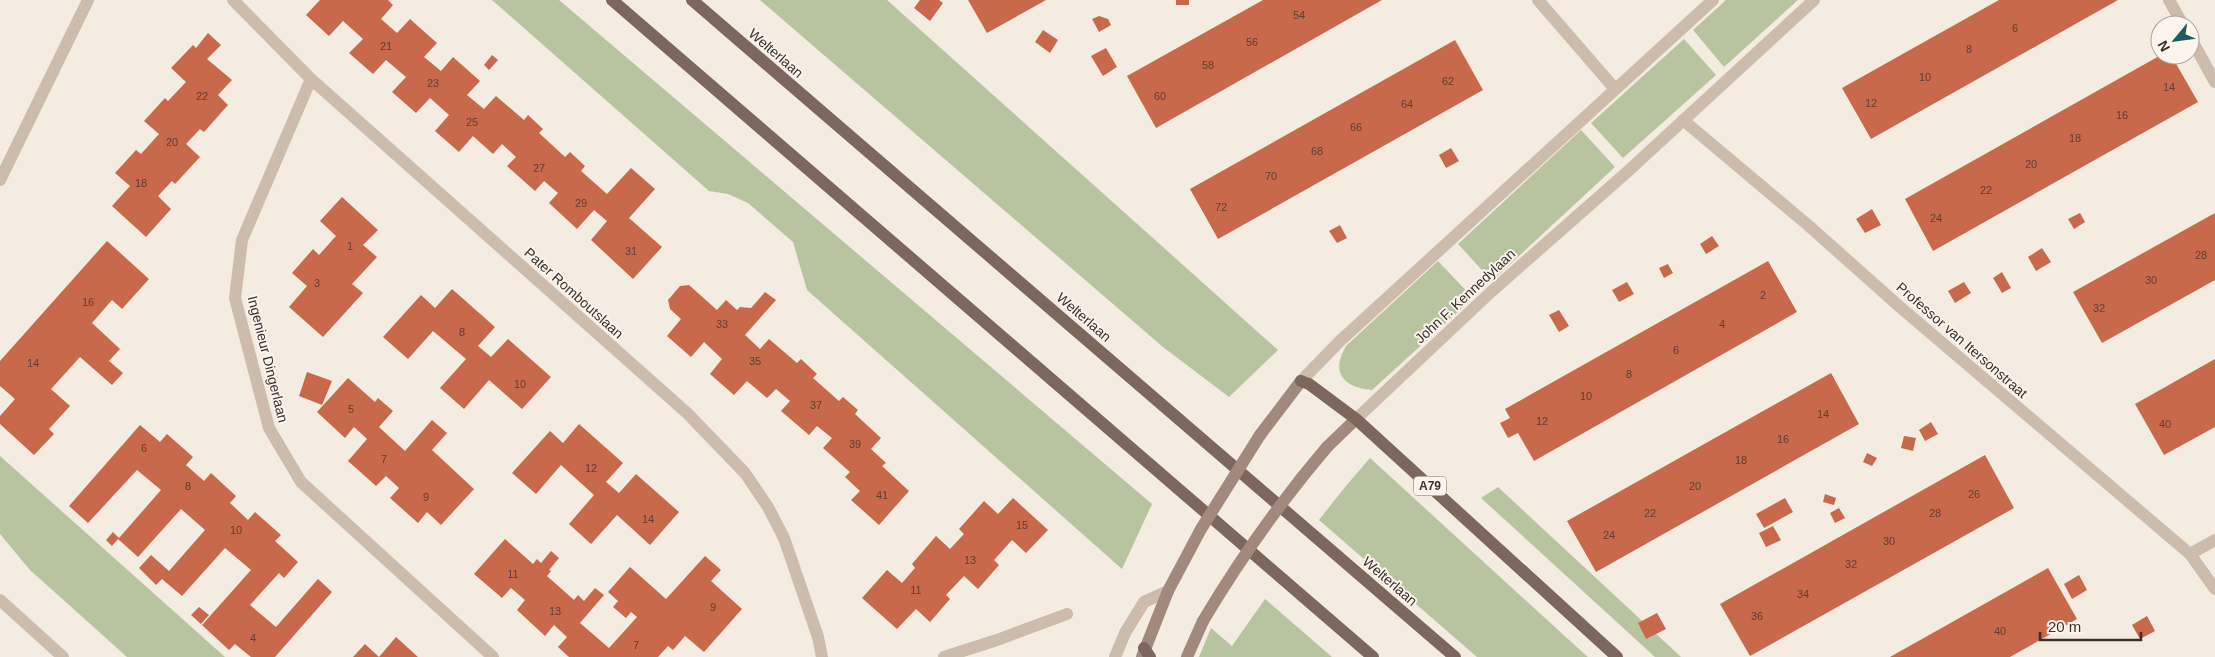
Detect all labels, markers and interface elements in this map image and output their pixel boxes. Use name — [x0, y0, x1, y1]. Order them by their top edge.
house number: 54 — [1293, 9, 1305, 21]
north arrow — [2150, 15, 2200, 65]
house number: 6 — [2012, 22, 2018, 34]
street label: Welterlaan — [746, 25, 806, 81]
house number: 56 — [1246, 36, 1258, 48]
text: N — [2154, 38, 2173, 55]
house number: 21 — [380, 40, 392, 52]
house number: 8 — [1966, 43, 1972, 55]
house number: 58 — [1202, 59, 1214, 71]
house number: 10 — [1919, 71, 1931, 83]
house number: 62 — [1442, 75, 1454, 87]
house number: 23 — [427, 77, 439, 89]
house number: 14 — [2163, 81, 2175, 93]
house number: 22 — [196, 90, 208, 102]
house number: 60 — [1154, 90, 1166, 102]
house number: 12 — [1865, 97, 1877, 109]
house number: 64 — [1401, 98, 1413, 110]
house number: 16 — [2116, 109, 2128, 121]
house number: 25 — [466, 116, 478, 128]
house number: 66 — [1350, 121, 1362, 133]
house number: 18 — [2069, 132, 2081, 144]
house number: 20 — [166, 136, 178, 148]
house number: 68 — [1311, 145, 1323, 157]
house number: 20 — [2025, 158, 2037, 170]
house number: 27 — [533, 162, 545, 174]
house number: 70 — [1265, 170, 1277, 182]
house number: 18 — [135, 177, 147, 189]
house number: 22 — [1980, 184, 1992, 196]
house number: 29 — [575, 197, 587, 209]
house number: 72 — [1215, 201, 1227, 213]
house number: 24 — [1930, 212, 1942, 224]
house number: 1 — [347, 240, 353, 252]
street label: Pater Romboutslaan — [521, 244, 627, 342]
house number: 31 — [625, 245, 637, 257]
street label: John F. Kennedylaan — [1412, 246, 1518, 346]
house number: 28 — [2195, 249, 2207, 261]
house number: 30 — [2145, 274, 2157, 286]
house number: 3 — [314, 277, 320, 289]
street label: Professor van Itersonstraat — [1893, 279, 2031, 401]
street label: Welterlaan — [1054, 289, 1114, 345]
house number: 2 — [1760, 289, 1766, 301]
street label: Ingenieur Dingerlaan — [245, 294, 291, 424]
house number: 16 — [82, 296, 94, 308]
house number: 32 — [2093, 302, 2105, 314]
house number: 33 — [716, 318, 728, 330]
house number: 4 — [1719, 318, 1725, 330]
house number: 8 — [459, 326, 465, 338]
house number: 6 — [1673, 344, 1679, 356]
house number: 35 — [749, 355, 761, 367]
house number: 14 — [27, 357, 39, 369]
house number: 8 — [1626, 368, 1632, 380]
house number: 10 — [514, 378, 526, 390]
house number: 10 — [1580, 390, 1592, 402]
house number: 37 — [810, 399, 822, 411]
house number: 5 — [348, 403, 354, 415]
house number: 14 — [1817, 408, 1829, 420]
house number: 12 — [1536, 415, 1548, 427]
house number: 40 — [2159, 418, 2171, 430]
house number: 16 — [1777, 433, 1789, 445]
house number: 39 — [849, 438, 861, 450]
house number: 6 — [141, 442, 147, 454]
house number: 7 — [381, 453, 387, 465]
house number: 18 — [1735, 454, 1747, 466]
house number: 12 — [585, 462, 597, 474]
road number: A79 — [1414, 476, 1446, 496]
house number: 8 — [185, 480, 191, 492]
house number: 20 — [1689, 480, 1701, 492]
house number: 26 — [1968, 488, 1980, 500]
house number: 41 — [876, 489, 888, 501]
house number: 9 — [423, 491, 429, 503]
house number: 22 — [1644, 507, 1656, 519]
house number: 28 — [1929, 507, 1941, 519]
house number: 14 — [642, 513, 654, 525]
house number: 15 — [1016, 519, 1028, 531]
house number: 10 — [230, 524, 242, 536]
house number: 24 — [1603, 529, 1615, 541]
house number: 30 — [1883, 535, 1895, 547]
street label: Welterlaan — [1360, 553, 1420, 609]
house number: 13 — [964, 554, 976, 566]
house number: 32 — [1845, 558, 1857, 570]
house number: 11 — [507, 568, 519, 580]
house number: 11 — [910, 584, 922, 596]
house number: 34 — [1797, 588, 1809, 600]
house number: 9 — [710, 601, 716, 613]
house number: 13 — [549, 605, 561, 617]
house number: 36 — [1751, 610, 1763, 622]
scale bar — [2040, 610, 2141, 642]
text: 20 m — [2048, 618, 2081, 635]
house number: 40 — [1994, 625, 2006, 637]
house number: 4 — [250, 632, 256, 644]
house number: 7 — [633, 639, 639, 651]

